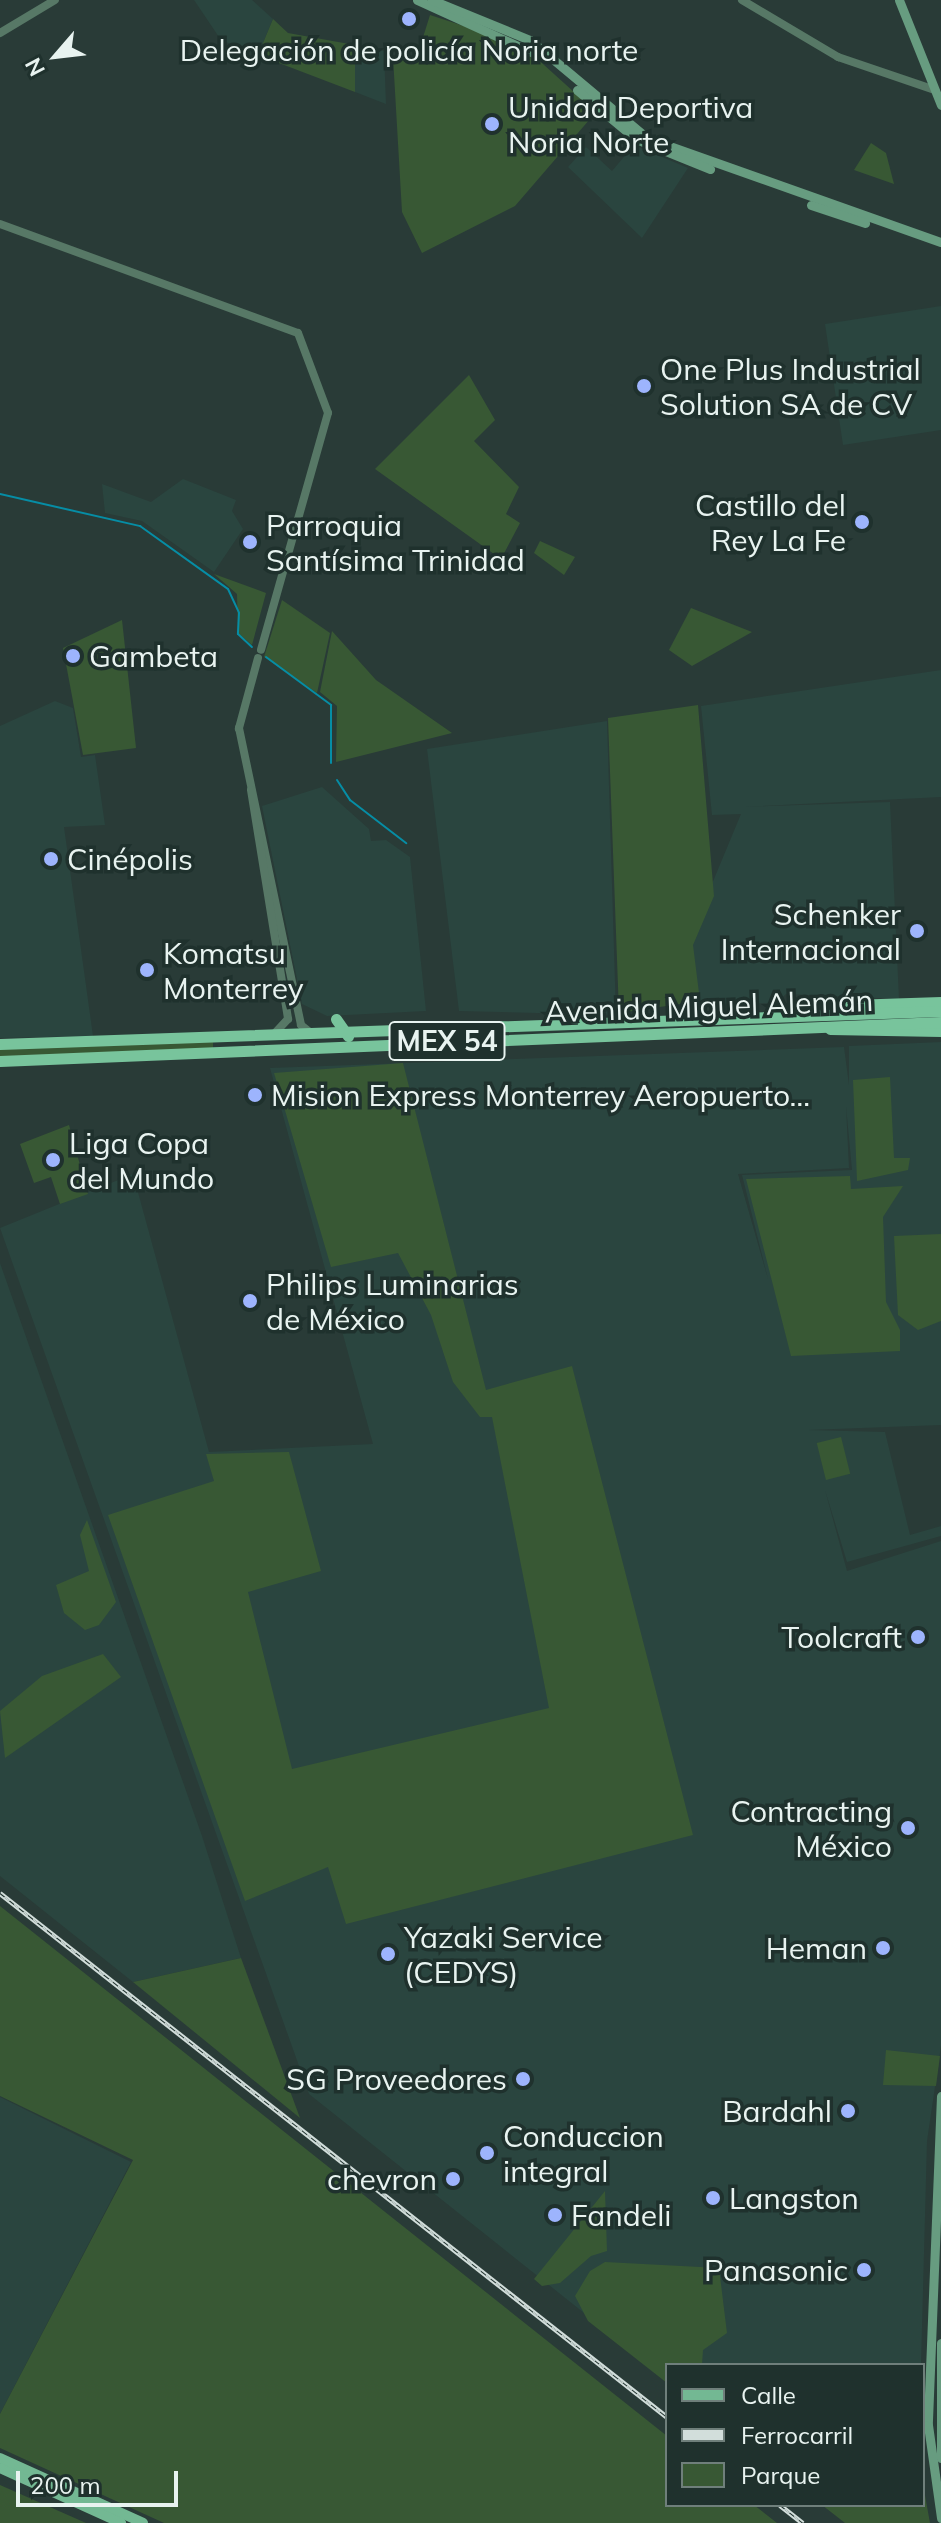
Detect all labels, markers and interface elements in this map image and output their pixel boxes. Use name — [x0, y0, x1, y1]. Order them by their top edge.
marker: Delegación de policía Noria norte — [400, 10, 418, 28]
north arrow — [16, 16, 96, 96]
place label: Delegación de policía Noria norte — [180, 32, 638, 68]
text: N — [19, 53, 51, 81]
place label: Unidad Deportiva Noria Norte — [508, 89, 753, 160]
marker: Unidad Deportiva Noria Norte — [483, 115, 501, 133]
place label: One Plus Industrial Solution SA de CV — [660, 351, 921, 422]
marker: One Plus Industrial Solution SA de CV — [635, 377, 653, 395]
place label: Castillo del Rey La Fe — [695, 487, 846, 558]
place label: Parroquia Santísima Trinidad — [266, 507, 525, 578]
marker: Castillo del Rey La Fe — [853, 513, 871, 531]
marker: Parroquia Santísima Trinidad — [241, 533, 259, 551]
place label: Gambeta — [89, 638, 218, 674]
marker: Gambeta — [64, 647, 82, 665]
place label: Cinépolis — [67, 841, 193, 877]
marker: Cinépolis — [42, 850, 60, 868]
place label: Schenker Internacional — [721, 896, 901, 966]
marker: Schenker Internacional — [908, 922, 926, 940]
place label: Komatsu Monterrey — [163, 935, 304, 1006]
marker: Komatsu Monterrey — [138, 961, 156, 979]
street label: Avenida Miguel Alemán — [544, 982, 874, 1030]
road number: MEX 54 — [387, 1017, 507, 1065]
place label: Mision Express Monterrey Aeropuerto… — [271, 1077, 810, 1113]
marker: Mision Express Monterrey Aeropuerto… — [246, 1086, 264, 1104]
place label: Liga Copa del Mundo — [69, 1125, 214, 1196]
marker: Liga Copa del Mundo — [44, 1151, 62, 1169]
place label: Philips Luminarias de México — [266, 1266, 519, 1336]
marker: Philips Luminarias de México — [241, 1292, 259, 1310]
place label: Toolcraft — [781, 1619, 902, 1655]
marker: Toolcraft — [909, 1628, 927, 1646]
place label: Contracting México — [730, 1793, 892, 1864]
marker: Contracting México — [899, 1819, 917, 1837]
place label: Yazaki Service (CEDYS) — [404, 1919, 602, 1990]
place label: Heman — [766, 1930, 867, 1966]
marker: Heman — [874, 1939, 892, 1957]
marker: Yazaki Service (CEDYS) — [379, 1945, 397, 1963]
place label: SG Proveedores — [286, 2061, 507, 2097]
marker: SG Proveedores — [514, 2070, 532, 2088]
place label: Bardahl — [722, 2093, 832, 2129]
marker: Bardahl — [839, 2102, 857, 2120]
place label: Conduccion integral — [503, 2118, 664, 2188]
marker: Conduccion integral — [478, 2144, 496, 2162]
place label: chevron — [327, 2161, 437, 2197]
marker: chevron — [444, 2170, 462, 2188]
place label: Langston — [729, 2180, 859, 2216]
marker: Langston — [704, 2189, 722, 2207]
place label: Fandeli — [571, 2197, 671, 2233]
marker: Fandeli — [546, 2206, 564, 2224]
place label: Panasonic — [704, 2252, 848, 2288]
marker: Panasonic — [855, 2261, 873, 2279]
legend — [665, 2363, 925, 2507]
text: Calle — [741, 2380, 796, 2410]
text: Ferrocarril — [741, 2420, 853, 2450]
scale bar — [20, 2455, 182, 2505]
text: Parque — [741, 2460, 820, 2490]
text: 200 m — [30, 2470, 101, 2500]

